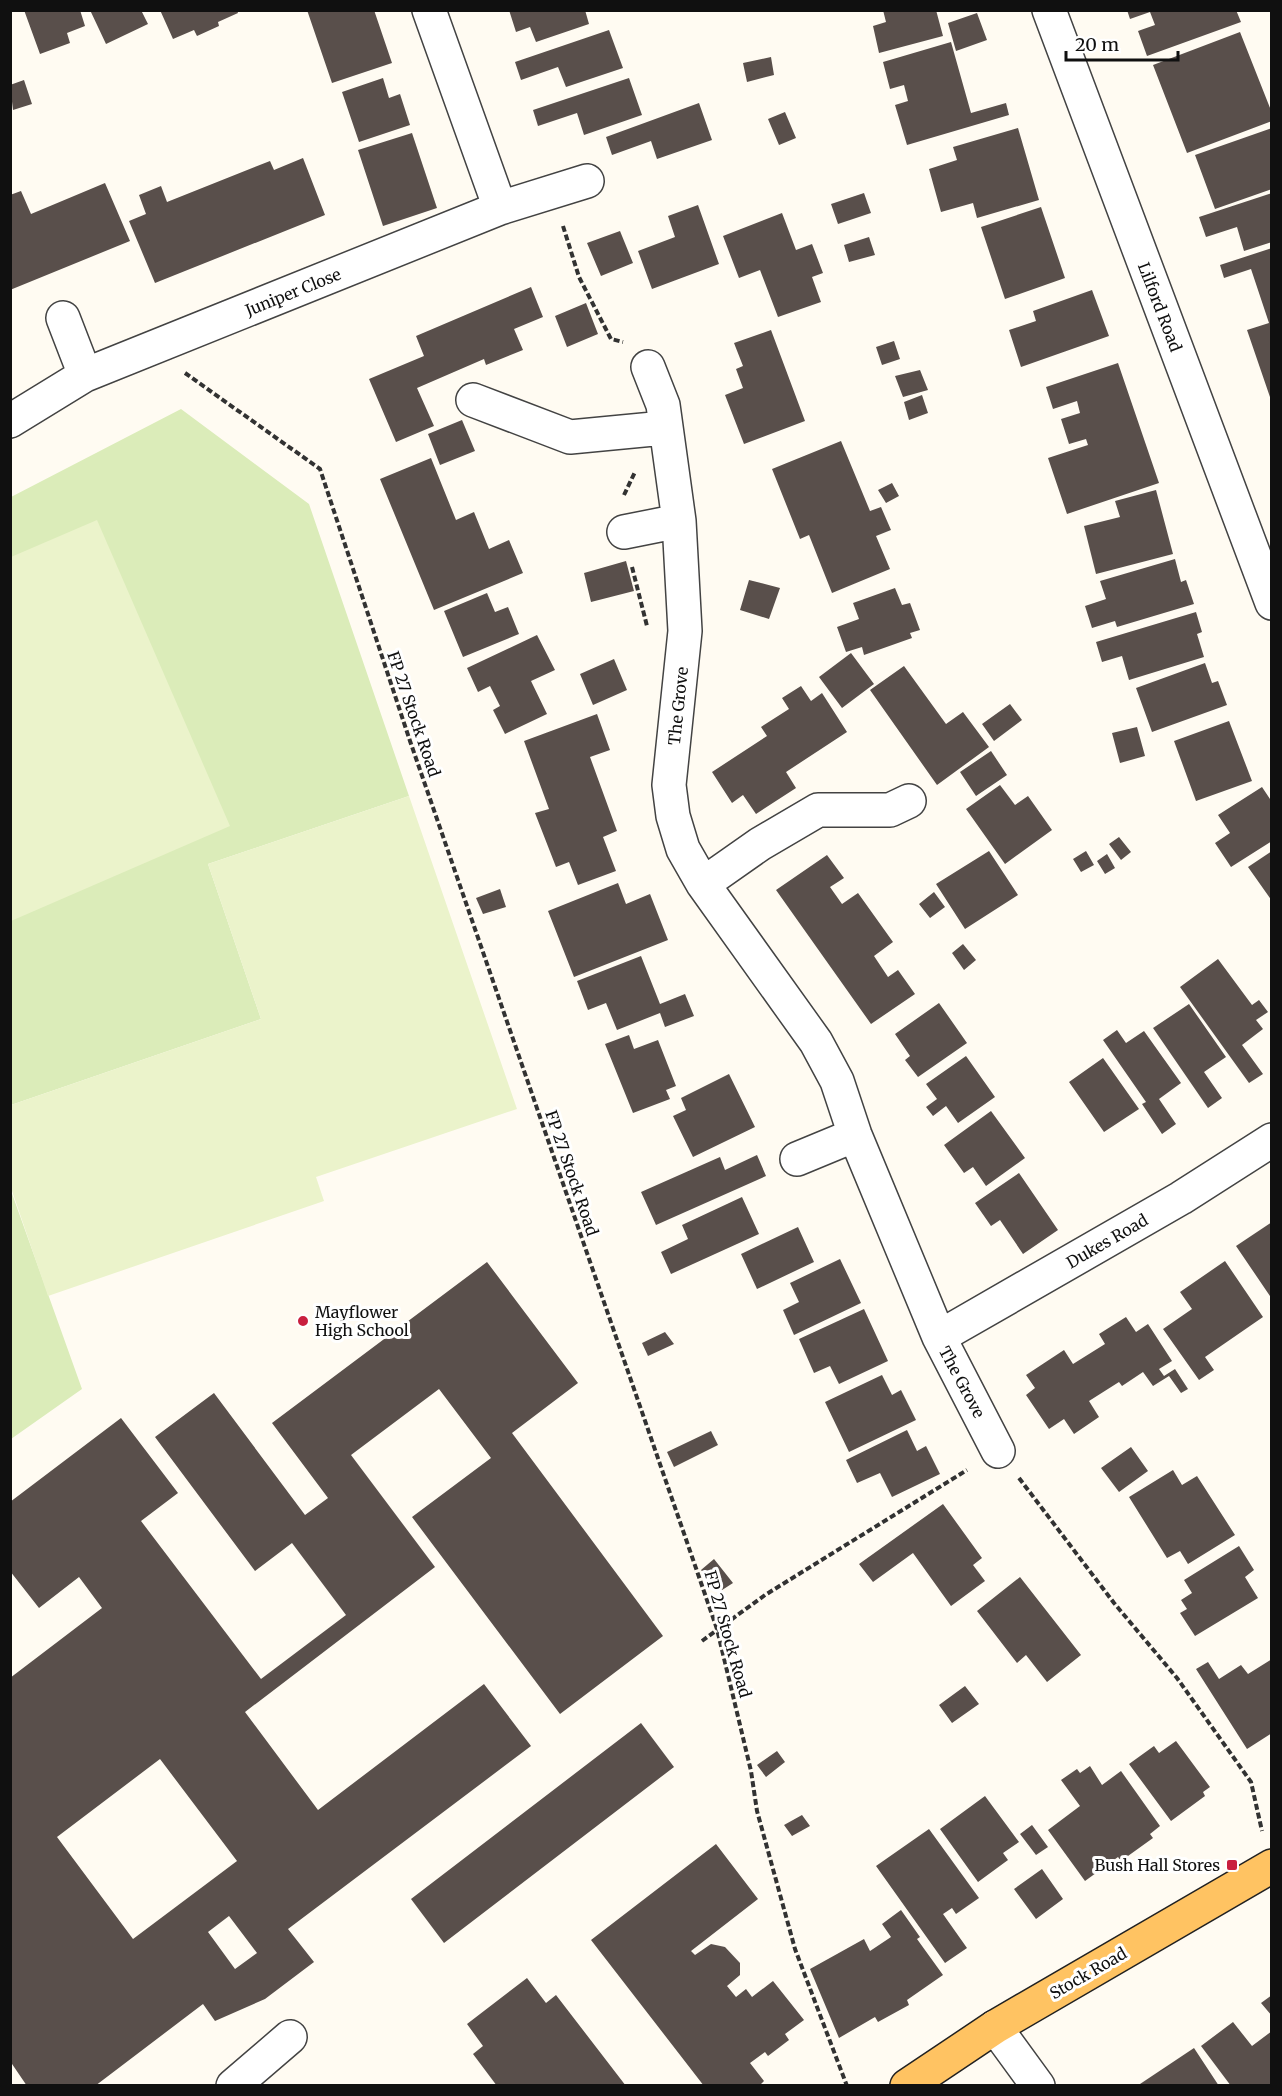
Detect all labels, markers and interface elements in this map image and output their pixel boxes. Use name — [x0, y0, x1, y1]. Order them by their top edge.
scale bar — [1066, 24, 1178, 62]
text: 20 m — [1075, 33, 1119, 56]
street label: Lilford Road — [1134, 260, 1186, 355]
street label: Juniper Close — [241, 264, 344, 321]
street label: FP 27 Stock Road — [383, 649, 445, 780]
street label: The Grove — [664, 666, 692, 746]
street label: FP 27 Stock Road — [541, 1108, 603, 1239]
street label: Dukes Road — [1063, 1209, 1152, 1272]
place label: Mayflower High School — [315, 1302, 409, 1340]
marker: Mayflower High School — [296, 1314, 310, 1328]
street label: The Grove — [935, 1343, 989, 1421]
street label: FP 27 Stock Road — [700, 1568, 756, 1700]
place label: Bush Hall Stores — [1095, 1855, 1220, 1875]
marker: Bush Hall Stores — [1225, 1858, 1239, 1872]
street label: Stock Road — [1046, 1943, 1130, 2003]

